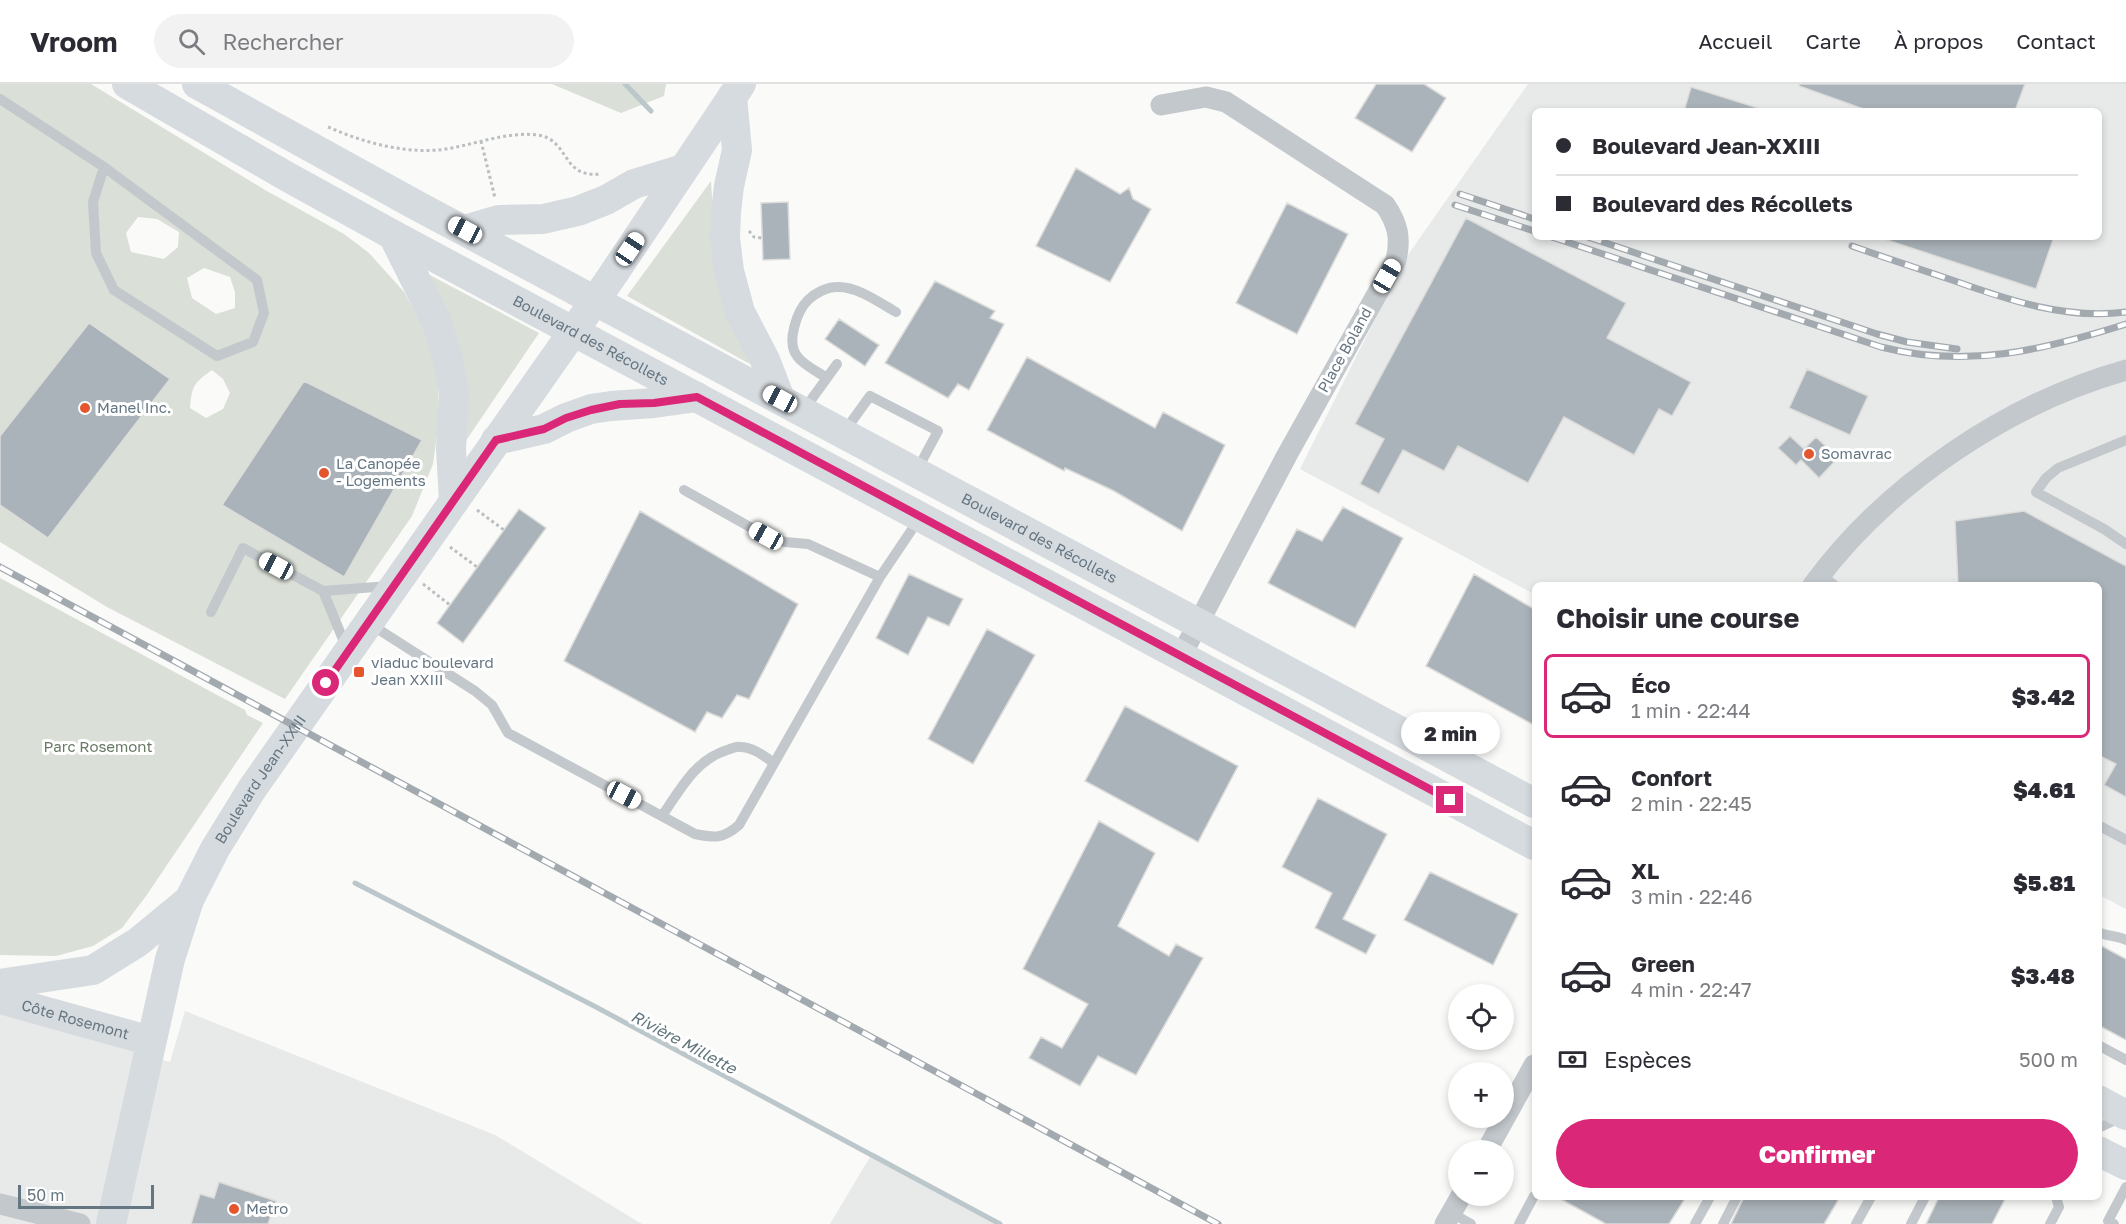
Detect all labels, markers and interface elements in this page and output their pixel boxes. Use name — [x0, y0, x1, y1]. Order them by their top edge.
search box — [154, 14, 574, 68]
text: Vroom — [30, 25, 118, 58]
icon: search — [175, 25, 208, 58]
text: Rechercher — [223, 28, 344, 55]
text: Accueil — [1699, 28, 1772, 54]
text: Carte — [1805, 28, 1861, 54]
text: À propos — [1894, 28, 1983, 54]
text: Contact — [2016, 28, 2096, 54]
text: Boulevard Jean-XXIII — [1592, 132, 1820, 159]
text: Boulevard des Récollets — [1592, 190, 1853, 217]
car — [445, 214, 485, 246]
car — [612, 229, 648, 269]
car — [1370, 256, 1404, 296]
street label: Boulevard des Récollets — [510, 291, 672, 389]
street label: Place Boland — [1313, 304, 1375, 395]
car — [760, 383, 800, 415]
place label: Manel Inc. — [97, 398, 171, 416]
marker: Manel Inc. — [78, 401, 92, 415]
place label: Somavrac — [1821, 444, 1892, 462]
marker: Somavrac — [1802, 447, 1816, 461]
place label: La Canopée - Logements — [336, 454, 426, 489]
marker: La Canopée - Logements — [317, 466, 331, 480]
street label: Boulevard des Récollets — [959, 489, 1121, 587]
car — [746, 519, 786, 553]
car — [256, 550, 296, 582]
text: Choisir une course — [1556, 602, 1799, 634]
place label: viaduc boulevard Jean XXIII — [371, 653, 494, 688]
marker: viaduc boulevard Jean XXIII — [352, 665, 366, 679]
route start — [312, 669, 339, 696]
icon: car — [1559, 669, 1613, 723]
text: Éco — [1631, 671, 1670, 698]
text: $3.42 — [2012, 683, 2075, 710]
text: 1 min · 22:44 — [1631, 698, 1751, 722]
street label: Boulevard Jean-XXIII — [211, 711, 309, 847]
callout: 2 min — [1400, 713, 1500, 755]
text: 2 min — [1424, 721, 1477, 745]
park label: Parc Rosemont — [44, 737, 152, 755]
icon: car — [1559, 762, 1613, 816]
text: Confort — [1631, 764, 1712, 791]
text: $4.61 — [2013, 776, 2075, 803]
car — [604, 779, 644, 811]
route end — [1436, 786, 1463, 813]
text: 2 min · 22:45 — [1631, 791, 1752, 815]
icon: car — [1559, 855, 1613, 909]
text: XL — [1631, 857, 1659, 884]
text: $5.81 — [2013, 869, 2075, 896]
text: 3 min · 22:46 — [1631, 884, 1753, 908]
icon: car — [1559, 948, 1613, 1002]
text: Green — [1631, 950, 1695, 977]
text: $3.48 — [2011, 962, 2075, 989]
text: 4 min · 22:47 — [1631, 977, 1752, 1001]
map controls — [1448, 984, 1514, 1206]
button: locate — [1448, 984, 1514, 1050]
street label: Côte Rosemont — [20, 995, 131, 1042]
water label: Rivière Millette — [628, 1006, 742, 1079]
icon: cash — [1556, 1043, 1589, 1076]
text: Espèces — [1604, 1046, 1692, 1073]
text: 500 m — [2019, 1047, 2078, 1071]
button: + — [1448, 1062, 1514, 1128]
button: Confirmer — [1556, 1119, 2078, 1188]
button: − — [1448, 1140, 1514, 1206]
scale bar — [18, 1182, 154, 1210]
text: 50 m — [27, 1185, 64, 1205]
place label: Metro — [246, 1199, 288, 1217]
marker: Metro — [227, 1202, 241, 1216]

